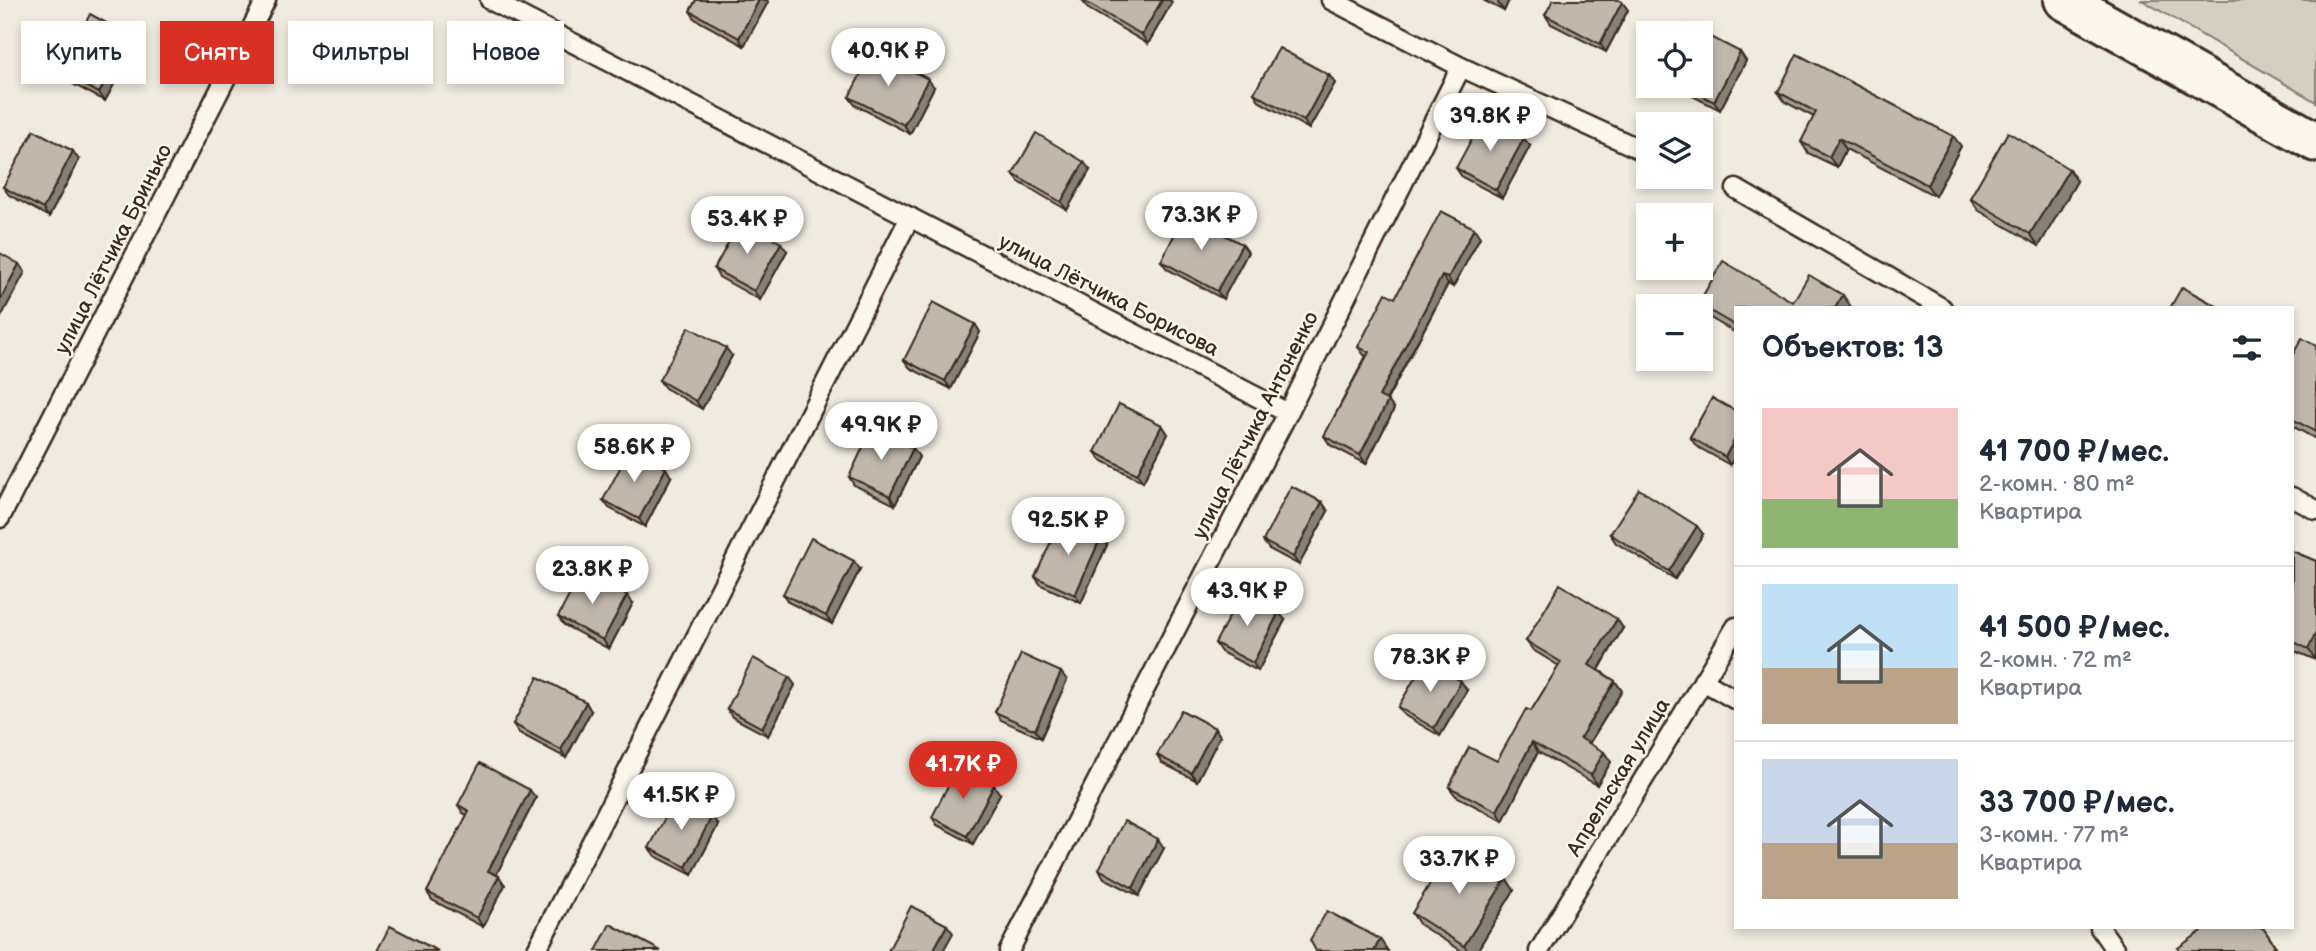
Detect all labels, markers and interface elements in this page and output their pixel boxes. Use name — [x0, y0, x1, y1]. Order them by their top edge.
chip: Купить — [21, 21, 146, 84]
chip: Снять — [160, 21, 274, 84]
chip: Фильтры — [288, 21, 433, 84]
chip: Новое — [447, 21, 564, 84]
map controls — [1636, 21, 1713, 371]
button: locate — [1636, 21, 1713, 98]
pin: 40.9K ₽ — [823, 28, 953, 88]
text: 40.9K ₽ — [847, 37, 929, 65]
pin: 39.8K ₽ — [1425, 94, 1555, 153]
text: 39.8K ₽ — [1449, 102, 1531, 130]
button: layers — [1636, 112, 1713, 189]
street label: улица Лётчика Бринько — [50, 140, 177, 358]
pin: 73.3K ₽ — [1136, 192, 1266, 252]
pin: 53.4K ₽ — [682, 196, 812, 256]
text: 73.3K ₽ — [1161, 201, 1241, 229]
button: + — [1636, 203, 1713, 280]
text: 53.4K ₽ — [707, 205, 787, 233]
street label: улица Лётчика Борисова — [995, 229, 1224, 362]
button: − — [1636, 294, 1713, 371]
street label: улица Лётчика Антоненко — [1187, 307, 1324, 543]
icon: filters — [2228, 329, 2266, 367]
text: Объектов: 13 — [1762, 330, 1943, 366]
pin: 49.9K ₽ — [816, 402, 946, 462]
text: 49.9K ₽ — [841, 411, 921, 439]
pin: 58.6K ₽ — [569, 424, 699, 484]
text: 58.6K ₽ — [593, 433, 675, 461]
text: 41 700 ₽/мес. — [1979, 434, 2169, 470]
icon: home — [1818, 436, 1902, 520]
text: 2-комн. · 80 m² — [1979, 470, 2135, 498]
pin: 92.5K ₽ — [1003, 498, 1133, 557]
text: Квартира — [1979, 498, 2082, 526]
text: 92.5K ₽ — [1028, 506, 1108, 534]
pin: 23.8K ₽ — [527, 546, 657, 606]
text: 23.8K ₽ — [552, 555, 632, 583]
pin: 43.9K ₽ — [1182, 568, 1312, 628]
text: 43.9K ₽ — [1207, 577, 1287, 605]
text: 41 500 ₽/мес. — [1979, 610, 2170, 646]
icon: home — [1818, 612, 1902, 696]
pin: 78.3K ₽ — [1365, 634, 1495, 694]
text: 78.3K ₽ — [1390, 643, 1470, 671]
text: 2-комн. · 72 m² — [1979, 646, 2132, 674]
text: Квартира — [1979, 674, 2082, 702]
street label: Апрельская улица — [1561, 693, 1676, 862]
pin: 41.7K ₽ — [898, 742, 1028, 801]
text: 41.7K ₽ — [925, 750, 1001, 778]
pin: 41.5K ₽ — [616, 772, 746, 832]
text: 41.5K ₽ — [643, 781, 719, 809]
text: 33 700 ₽/мес. — [1979, 785, 2174, 821]
icon: home — [1818, 787, 1902, 871]
text: 3-комн. · 77 m² — [1979, 821, 2129, 849]
pin: 33.7K ₽ — [1394, 836, 1524, 896]
text: 33.7K ₽ — [1419, 845, 1499, 873]
text: Квартира — [1979, 849, 2082, 877]

